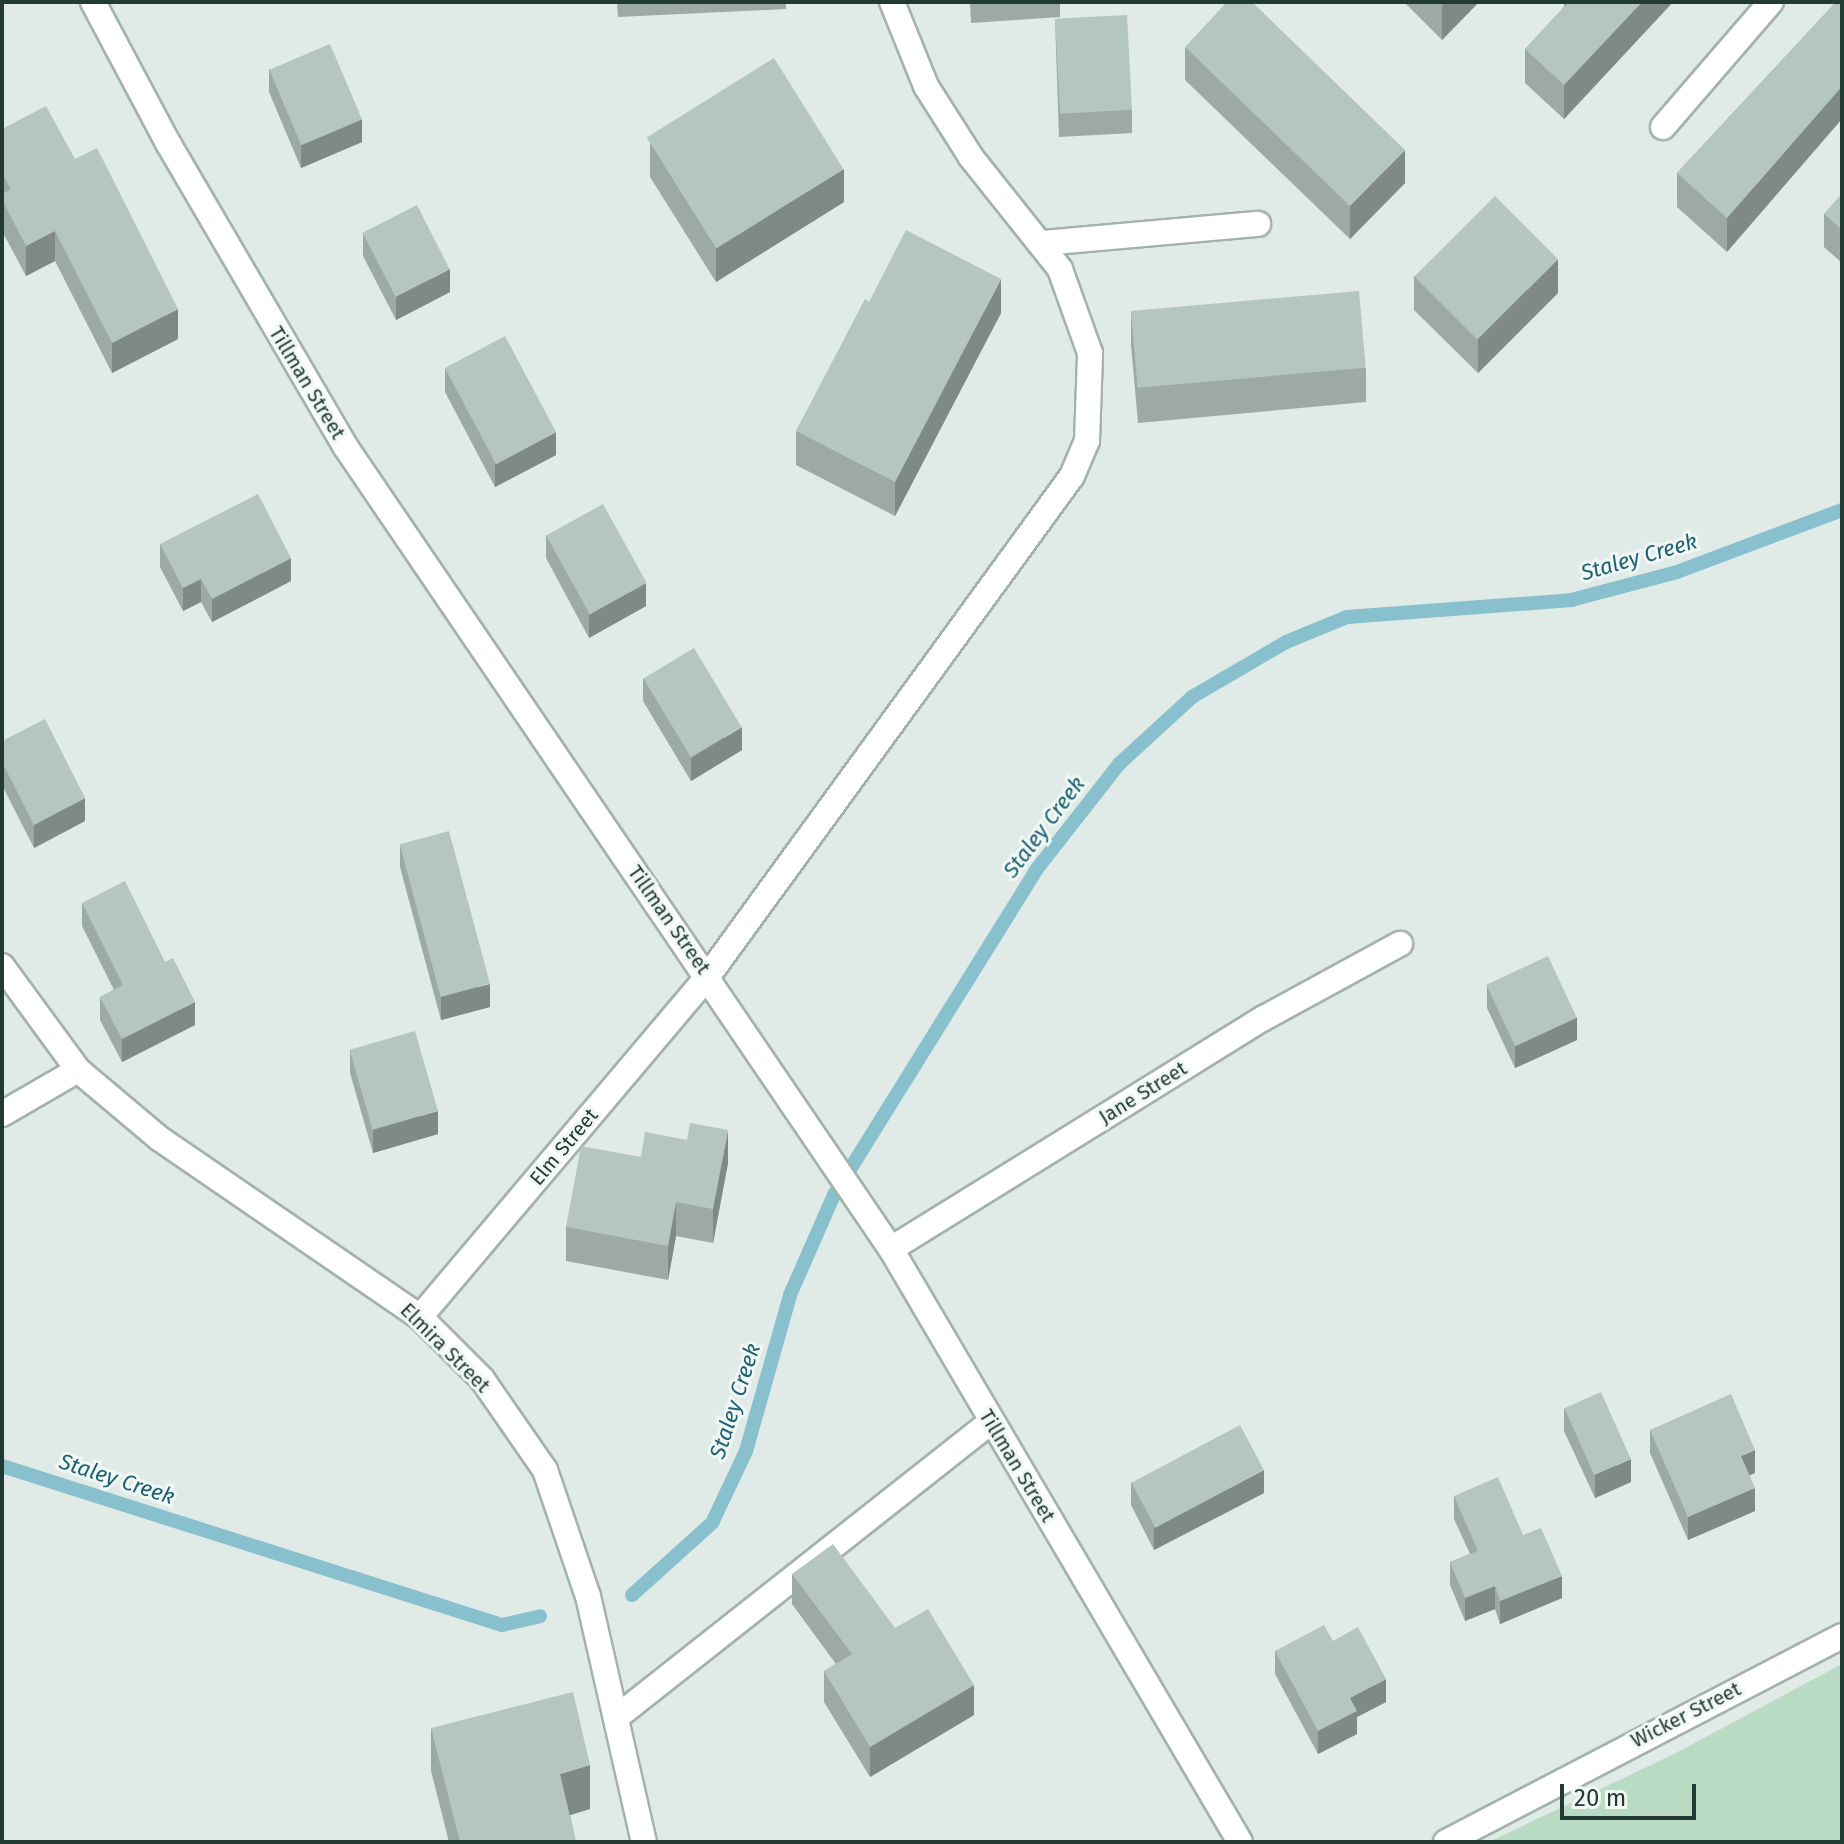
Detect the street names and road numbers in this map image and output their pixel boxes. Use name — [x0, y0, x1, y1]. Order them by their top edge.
street label: Tillman Street — [264, 322, 350, 444]
street label: Tillman Street — [623, 861, 715, 979]
street label: Jane Street — [1095, 1057, 1191, 1129]
street label: Elm Street — [525, 1104, 603, 1190]
street label: Elmira Street — [395, 1298, 495, 1398]
street label: Tillman Street — [974, 1405, 1060, 1527]
street label: Wicker Street — [1627, 1677, 1745, 1753]

